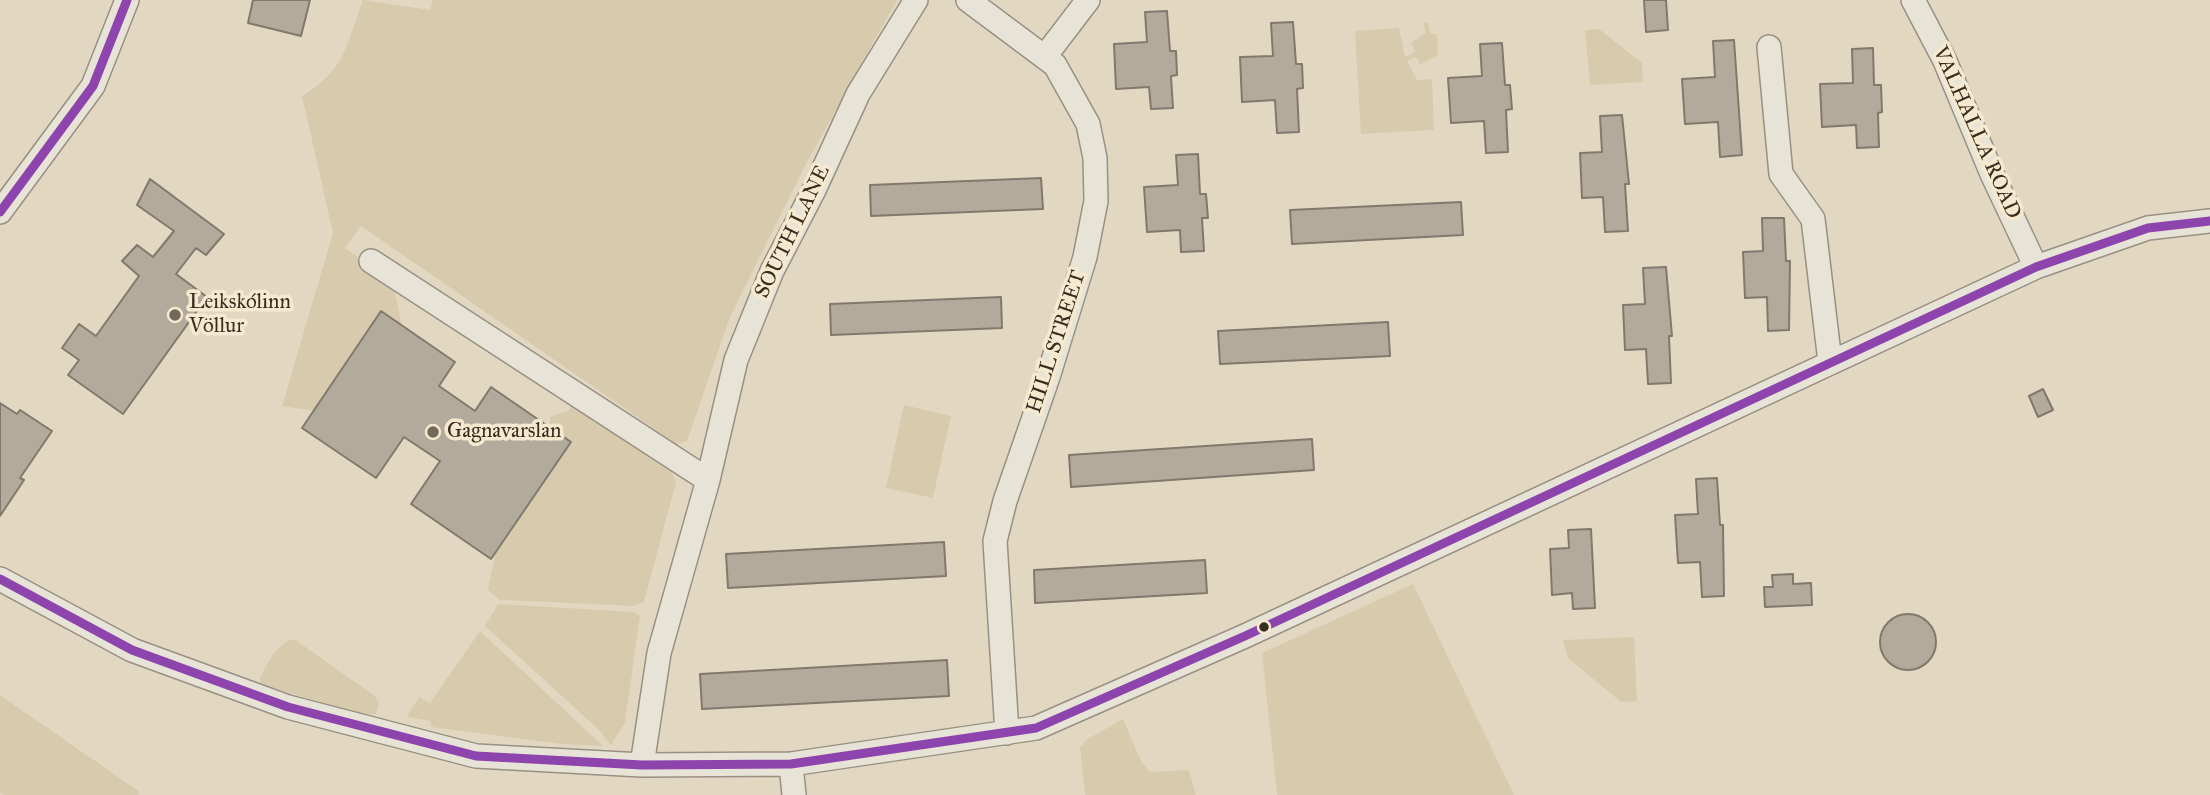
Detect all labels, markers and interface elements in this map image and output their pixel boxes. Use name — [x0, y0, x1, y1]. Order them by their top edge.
street label: VALHALLA ROAD — [1927, 43, 2025, 223]
street label: SOUTH LANE — [750, 161, 836, 303]
street label: HILL STREET — [1022, 268, 1092, 416]
place label: Leikskólinn Völlur — [189, 290, 291, 340]
marker: Leikskólinn Völlur — [167, 307, 183, 323]
place label: Gagnavarslan — [447, 419, 561, 445]
marker: Gagnavarslan — [425, 424, 441, 440]
unlabelled marker — [1257, 620, 1271, 634]

